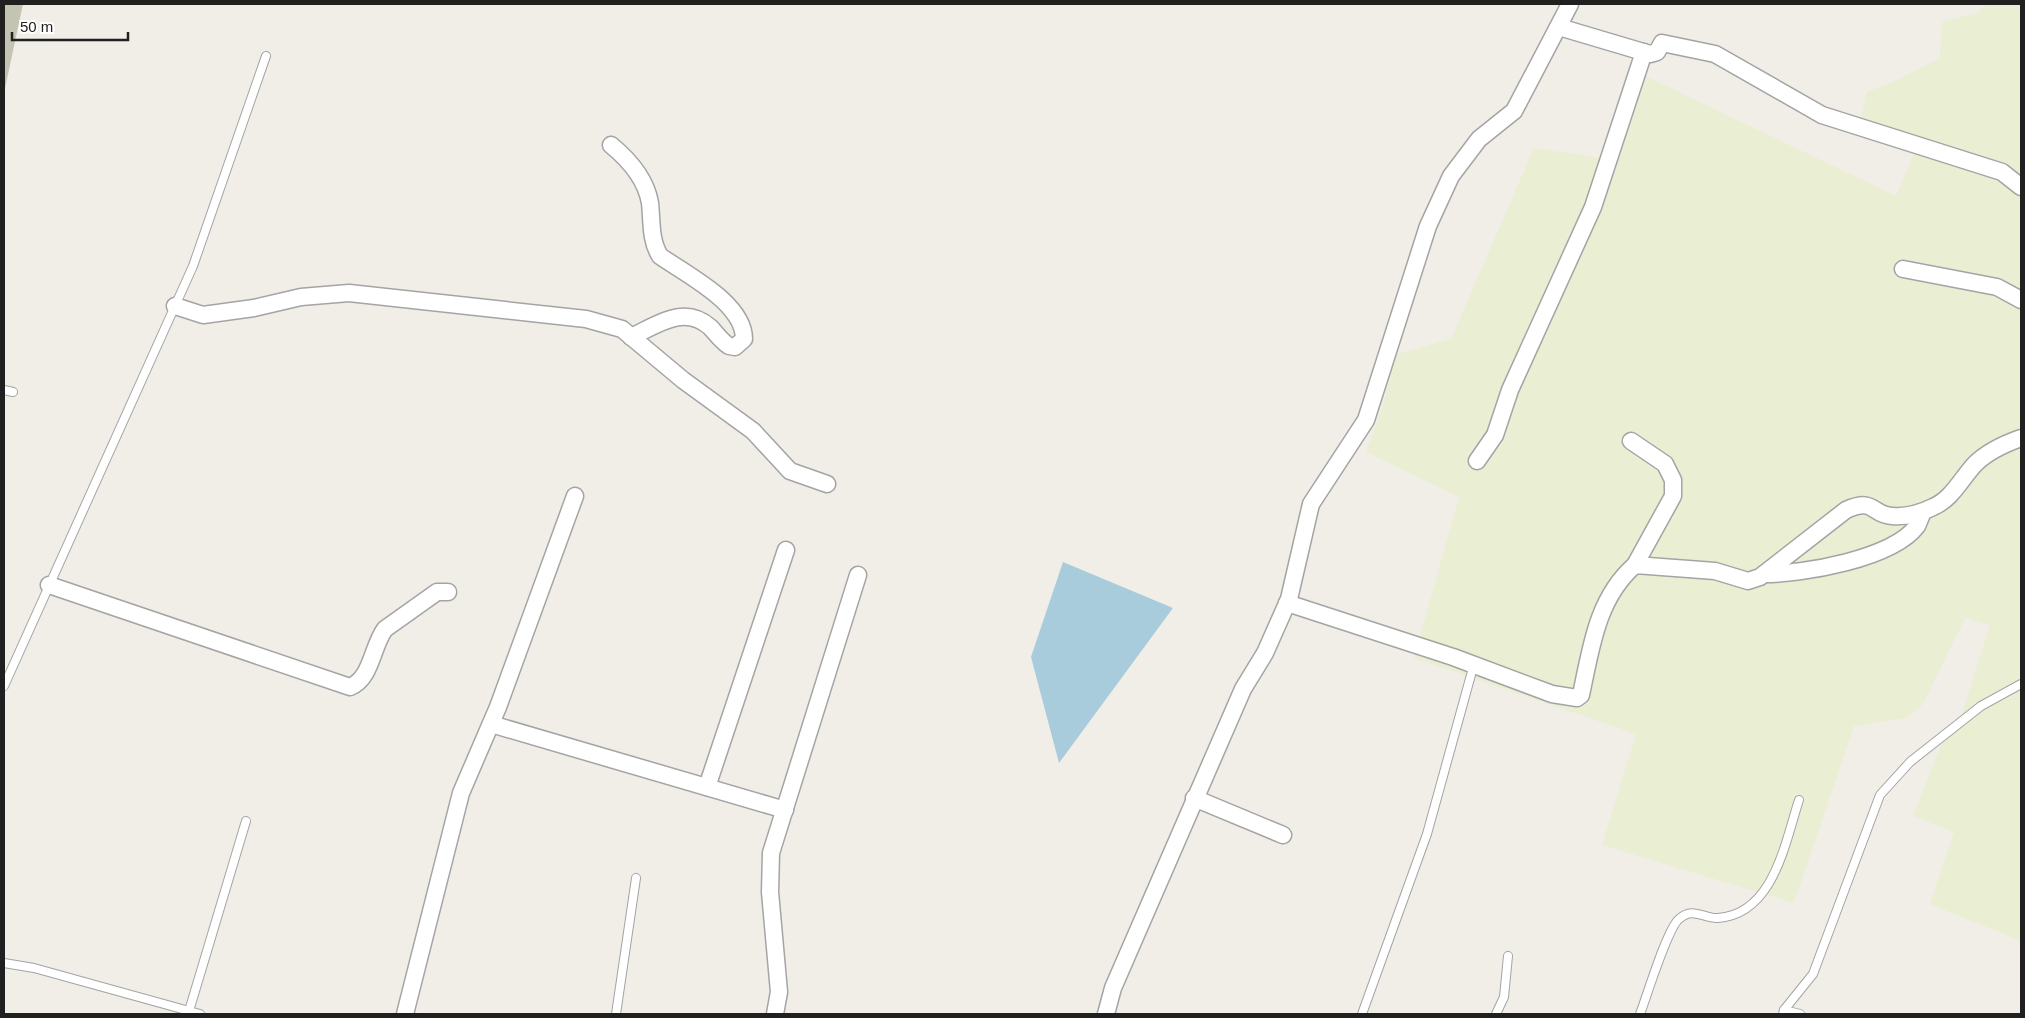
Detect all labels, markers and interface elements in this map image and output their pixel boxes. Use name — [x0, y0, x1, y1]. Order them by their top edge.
scale bar — [12, 10, 129, 42]
text: 50 m — [20, 18, 53, 35]

